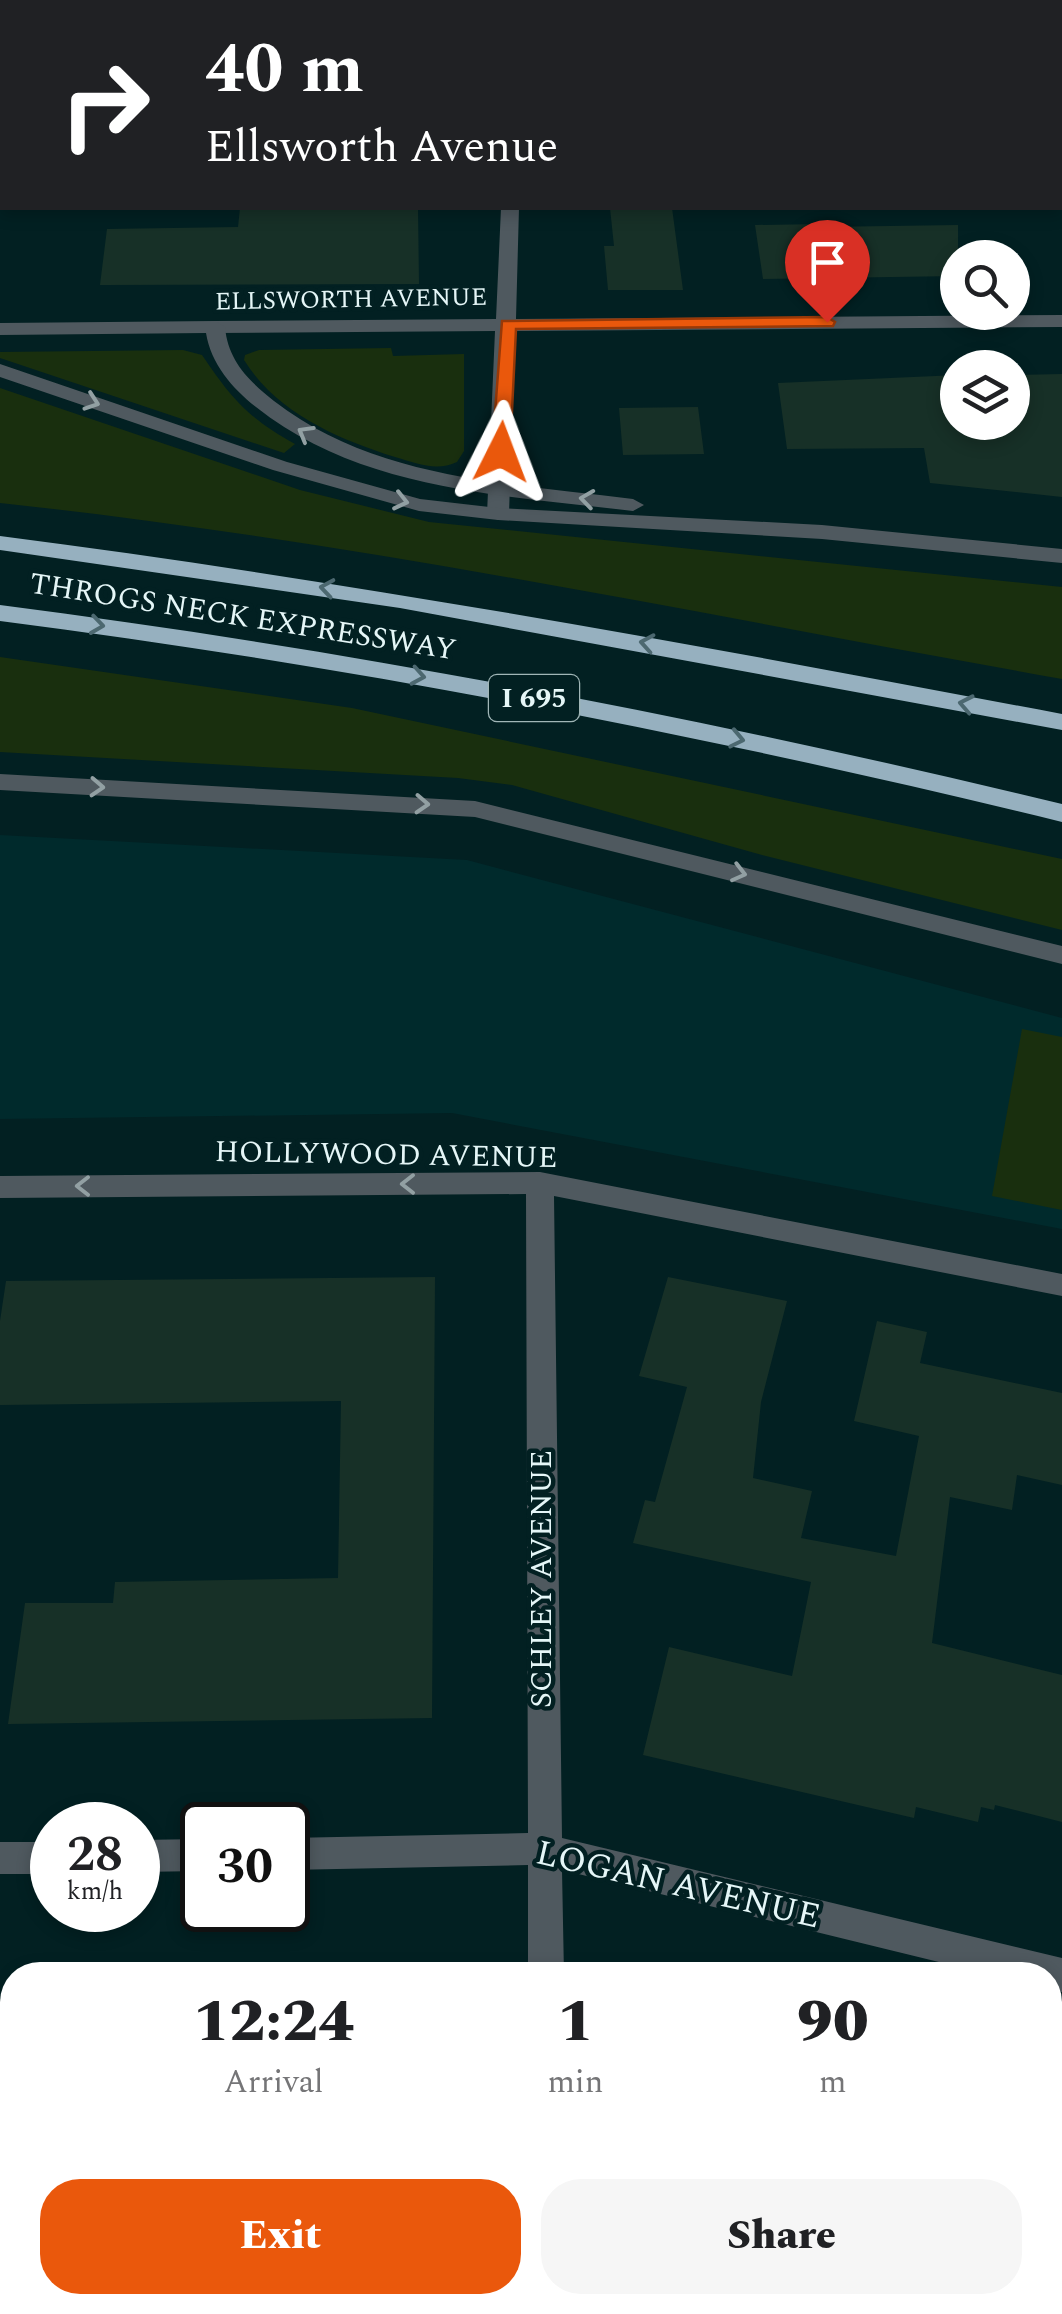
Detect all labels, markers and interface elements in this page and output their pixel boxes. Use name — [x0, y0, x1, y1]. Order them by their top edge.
text: 40 m — [205, 17, 364, 123]
icon: right — [40, 40, 170, 170]
text: Ellsworth Avenue — [205, 113, 558, 182]
pin — [785, 220, 870, 323]
icon: arrive — [800, 235, 855, 290]
map controls — [940, 240, 1030, 440]
button: search — [940, 240, 1030, 330]
street label: ELLSWORTH AVENUE — [215, 279, 487, 321]
button: layers — [940, 350, 1030, 440]
one-way arrow — [83, 390, 100, 410]
position arrow — [449, 400, 553, 504]
one-way arrow — [298, 425, 316, 445]
one-way arrow — [393, 489, 410, 510]
one-way arrow — [579, 489, 595, 510]
street label: THROGS NECK EXPRESSWAY — [26, 561, 460, 673]
one-way arrow — [318, 579, 335, 600]
one-way arrow — [88, 614, 105, 635]
one-way arrow — [639, 633, 655, 654]
one-way arrow — [409, 665, 426, 686]
road number: I 695 — [489, 675, 579, 721]
one-way arrow — [958, 694, 975, 715]
one-way arrow — [728, 727, 745, 748]
one-way arrow — [90, 776, 106, 797]
one-way arrow — [414, 793, 430, 814]
one-way arrow — [730, 861, 747, 882]
street label: HOLLYWOOD AVENUE — [214, 1129, 558, 1181]
one-way arrow — [399, 1173, 414, 1195]
one-way arrow — [74, 1175, 90, 1197]
street label: SCHLEY AVENUE — [519, 1450, 565, 1708]
speed limit sign: 30 — [180, 1802, 310, 1932]
text: 28 — [67, 1817, 123, 1893]
street label: LOGAN AVENUE — [531, 1827, 825, 1943]
text: km/h — [67, 1873, 123, 1911]
text: 12:24 — [193, 1976, 354, 2068]
text: 1 — [557, 1976, 593, 2068]
text: 90 — [797, 1976, 869, 2068]
text: Arrival — [224, 2058, 324, 2107]
text: min — [547, 2058, 603, 2107]
text: m — [819, 2058, 846, 2107]
button: Exit — [40, 2179, 521, 2294]
button: Share — [541, 2179, 1022, 2294]

